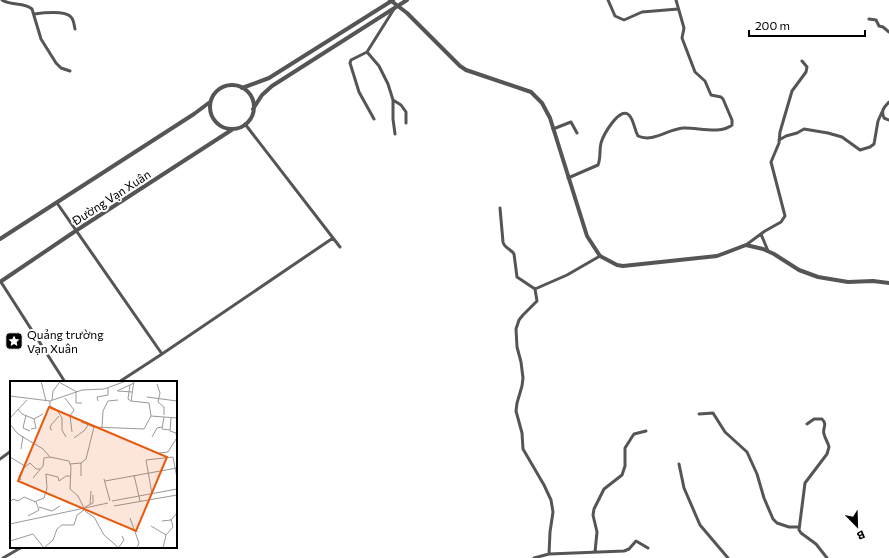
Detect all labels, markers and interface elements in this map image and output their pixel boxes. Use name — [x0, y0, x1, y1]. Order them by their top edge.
scale bar — [749, 12, 865, 38]
text: 200 m — [755, 18, 790, 32]
street label: Đường Vạn Xuân — [68, 166, 153, 228]
place label: Quảng trường Vạn Xuân — [27, 327, 104, 355]
place icon: Quảng trường Vạn Xuân — [4, 331, 24, 351]
inset map — [10, 381, 177, 548]
north arrow — [837, 506, 877, 546]
text: B — [855, 528, 867, 543]

